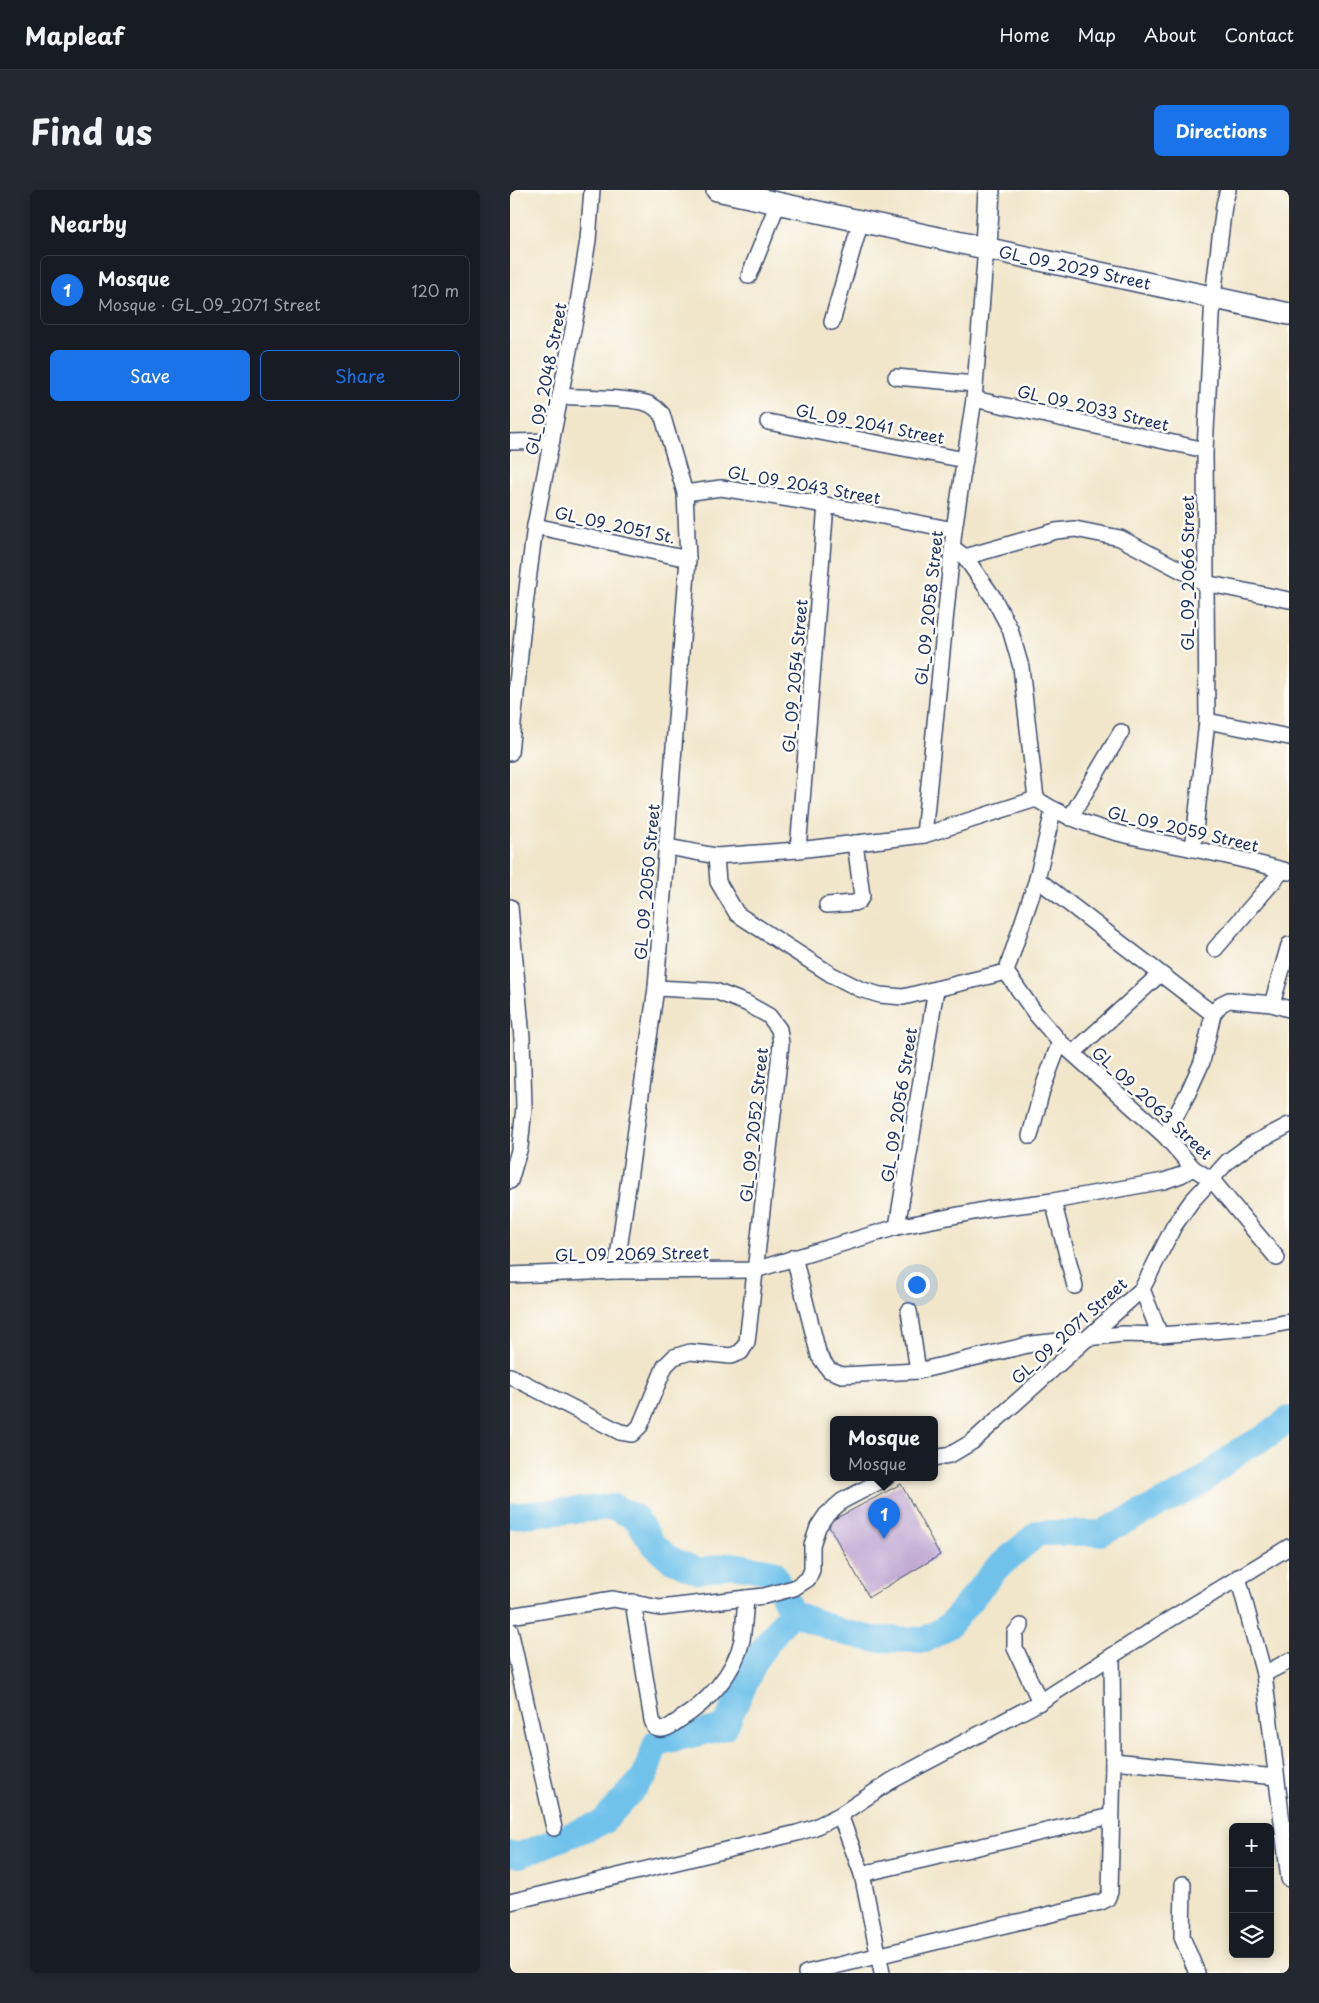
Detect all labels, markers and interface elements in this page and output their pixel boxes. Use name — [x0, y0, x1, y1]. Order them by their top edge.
text: Mapleaf — [25, 17, 124, 53]
text: Home — [999, 21, 1049, 48]
text: Map — [1077, 21, 1116, 48]
text: About — [1144, 21, 1196, 48]
text: Contact — [1224, 21, 1294, 48]
text: Find us — [30, 104, 152, 157]
button: Directions — [1154, 105, 1289, 156]
text: Nearby — [50, 207, 127, 239]
street label: GL_09_2029 Street — [997, 238, 1154, 295]
text: Mosque — [98, 264, 170, 292]
text: 1 — [63, 278, 71, 302]
text: 120 m — [412, 278, 459, 302]
text: Mosque · GL_09_2071 Street — [98, 292, 320, 316]
street label: GL_09_2048 Street — [518, 300, 572, 457]
button: Save — [50, 350, 250, 401]
button: Share — [260, 350, 460, 401]
street label: GL_09_2033 Street — [1015, 378, 1172, 436]
street label: GL_09_2041 Street — [794, 397, 947, 449]
street label: GL_09_2043 Street — [726, 459, 883, 509]
street label: GL_09_2066 Street — [1175, 495, 1199, 651]
street label: GL_09_2051 St. — [553, 500, 678, 549]
street label: GL_09_2058 Street — [908, 529, 948, 687]
street label: GL_09_2054 Street — [775, 598, 813, 754]
street label: GL_09_2059 Street — [1105, 799, 1262, 857]
street label: GL_09_2050 Street — [627, 802, 665, 961]
street label: GL_09_2056 Street — [874, 1025, 922, 1184]
street label: GL_09_2063 Street — [1087, 1040, 1219, 1165]
street label: GL_09_2052 Street — [733, 1046, 773, 1203]
street label: GL_09_2069 Street — [555, 1240, 710, 1266]
street label: GL_09_2071 Street — [1005, 1271, 1132, 1389]
your location — [904, 1272, 930, 1298]
popup — [830, 1416, 938, 1481]
text: Mosque — [848, 1423, 920, 1451]
text: Mosque — [848, 1451, 906, 1475]
pin: 1 — [868, 1498, 900, 1539]
map controls — [1229, 1823, 1274, 1958]
button: + — [1229, 1823, 1274, 1868]
button: − — [1229, 1868, 1274, 1913]
button: layers — [1229, 1913, 1274, 1958]

